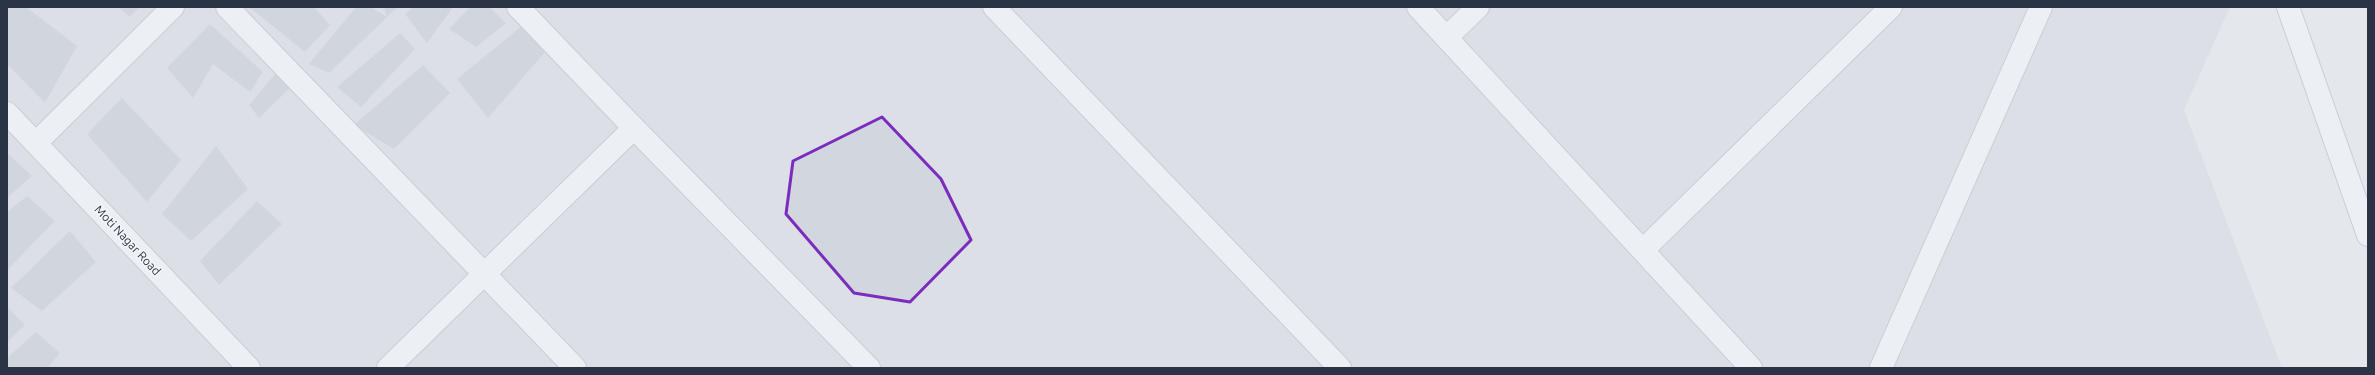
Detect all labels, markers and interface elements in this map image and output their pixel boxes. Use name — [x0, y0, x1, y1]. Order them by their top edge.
street label: Moti Nagar Road — [92, 202, 164, 278]

